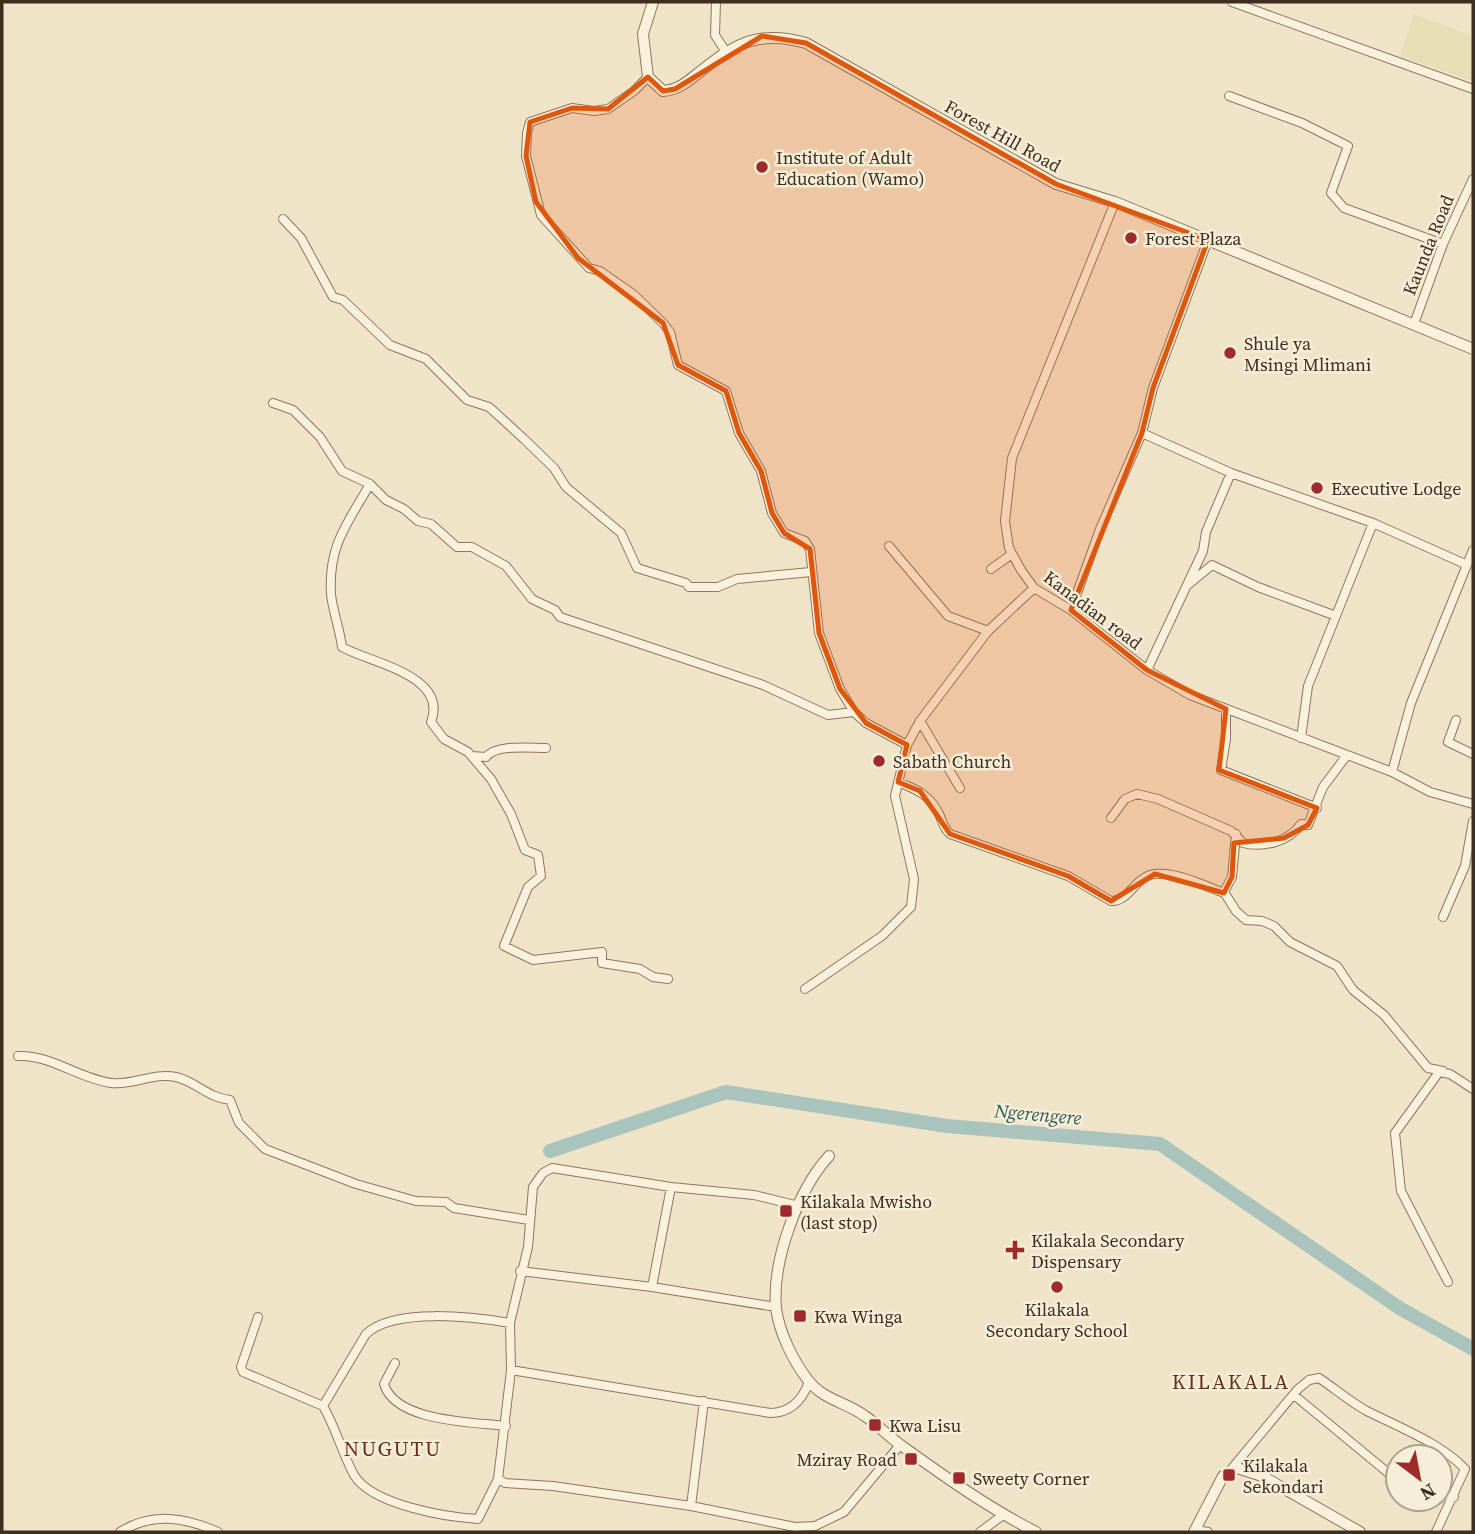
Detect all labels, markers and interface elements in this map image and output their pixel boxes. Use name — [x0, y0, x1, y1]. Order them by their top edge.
street label: Forest Hill Road — [940, 94, 1066, 178]
place label: Institute of Adult Education (Wamo) — [776, 145, 925, 191]
marker: Institute of Adult Education (Wamo) — [754, 159, 770, 175]
street label: Kaunda Road — [1396, 191, 1460, 299]
place label: Forest Plaza — [1145, 226, 1242, 251]
marker: Forest Plaza — [1123, 230, 1139, 246]
place label: Shule ya Msingi Mlimani — [1244, 331, 1371, 377]
marker: Shule ya Msingi Mlimani — [1222, 345, 1238, 361]
place label: Executive Lodge — [1331, 476, 1461, 501]
marker: Executive Lodge — [1309, 480, 1325, 496]
street label: Kanadian road — [1039, 565, 1147, 655]
place label: Sabath Church — [893, 749, 1011, 774]
marker: Sabath Church — [871, 753, 887, 769]
water label: Ngerengere — [992, 1097, 1083, 1131]
place label: Kilakala Mwisho (last stop) — [800, 1189, 932, 1235]
marker: Kilakala Mwisho (last stop) — [778, 1203, 794, 1219]
place label: Kilakala Secondary Dispensary — [1031, 1228, 1185, 1274]
marker: Kilakala Secondary Dispensary — [1005, 1240, 1025, 1260]
marker: Kilakala Secondary School — [1049, 1279, 1065, 1295]
place label: Kilakala Secondary School — [986, 1297, 1128, 1343]
place label: Kwa Winga — [814, 1304, 903, 1329]
marker: Kwa Winga — [792, 1308, 808, 1324]
district label: KILAKALA — [1172, 1367, 1290, 1396]
place label: Kwa Lisu — [889, 1413, 961, 1438]
marker: Kwa Lisu — [867, 1417, 883, 1433]
district label: NUGUTU — [344, 1434, 442, 1463]
north arrow — [1384, 1443, 1454, 1513]
place label: Mziray Road — [797, 1447, 897, 1472]
marker: Mziray Road — [903, 1451, 919, 1467]
place label: Kilakala Sekondari — [1243, 1453, 1324, 1499]
place label: Sweety Corner — [973, 1466, 1090, 1491]
marker: Kilakala Sekondari — [1221, 1467, 1237, 1483]
marker: Sweety Corner — [951, 1470, 967, 1486]
text: N — [1415, 1478, 1441, 1507]

